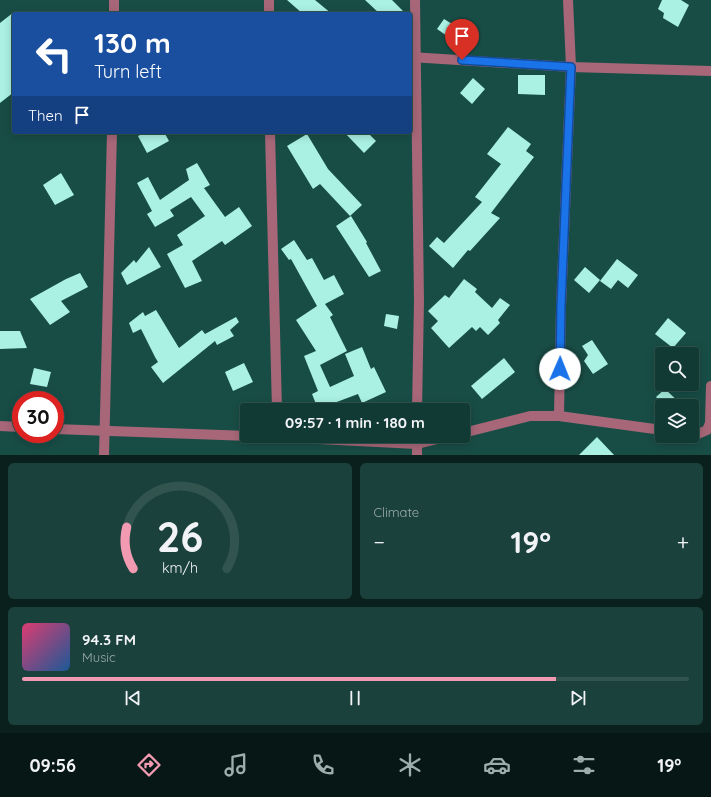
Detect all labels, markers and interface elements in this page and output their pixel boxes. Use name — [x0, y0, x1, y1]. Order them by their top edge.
pin — [445, 19, 479, 60]
text: 130 m — [94, 25, 171, 60]
icon: arrive — [451, 25, 473, 47]
icon: left — [28, 28, 80, 80]
text: Turn left — [94, 60, 162, 83]
icon: arrive — [71, 104, 93, 126]
text: Then — [28, 106, 63, 125]
map controls — [655, 347, 699, 443]
button: search — [655, 347, 699, 391]
position arrow — [539, 348, 581, 390]
speed limit sign: 30 — [12, 391, 64, 443]
button: layers — [655, 399, 699, 443]
text: 09:57 · 1 min · 180 m — [285, 413, 425, 432]
text: Climate — [374, 504, 419, 520]
text: 26 — [156, 510, 203, 562]
text: 19° — [511, 523, 551, 561]
text: − — [374, 528, 385, 556]
text: + — [677, 528, 689, 556]
text: km/h — [162, 559, 198, 577]
text: 94.3 FM — [82, 630, 136, 649]
text: Music — [82, 649, 116, 665]
icon: previous — [122, 687, 144, 709]
icon: pause — [344, 687, 366, 709]
icon: next — [567, 687, 589, 709]
icon: directions — [135, 751, 163, 779]
icon: music — [222, 751, 250, 779]
icon: phone — [309, 751, 337, 779]
icon: climate — [396, 751, 424, 779]
icon: car — [483, 751, 511, 779]
icon: filters — [570, 751, 598, 779]
text: 09:56 — [30, 754, 76, 777]
text: 19° — [657, 754, 681, 777]

